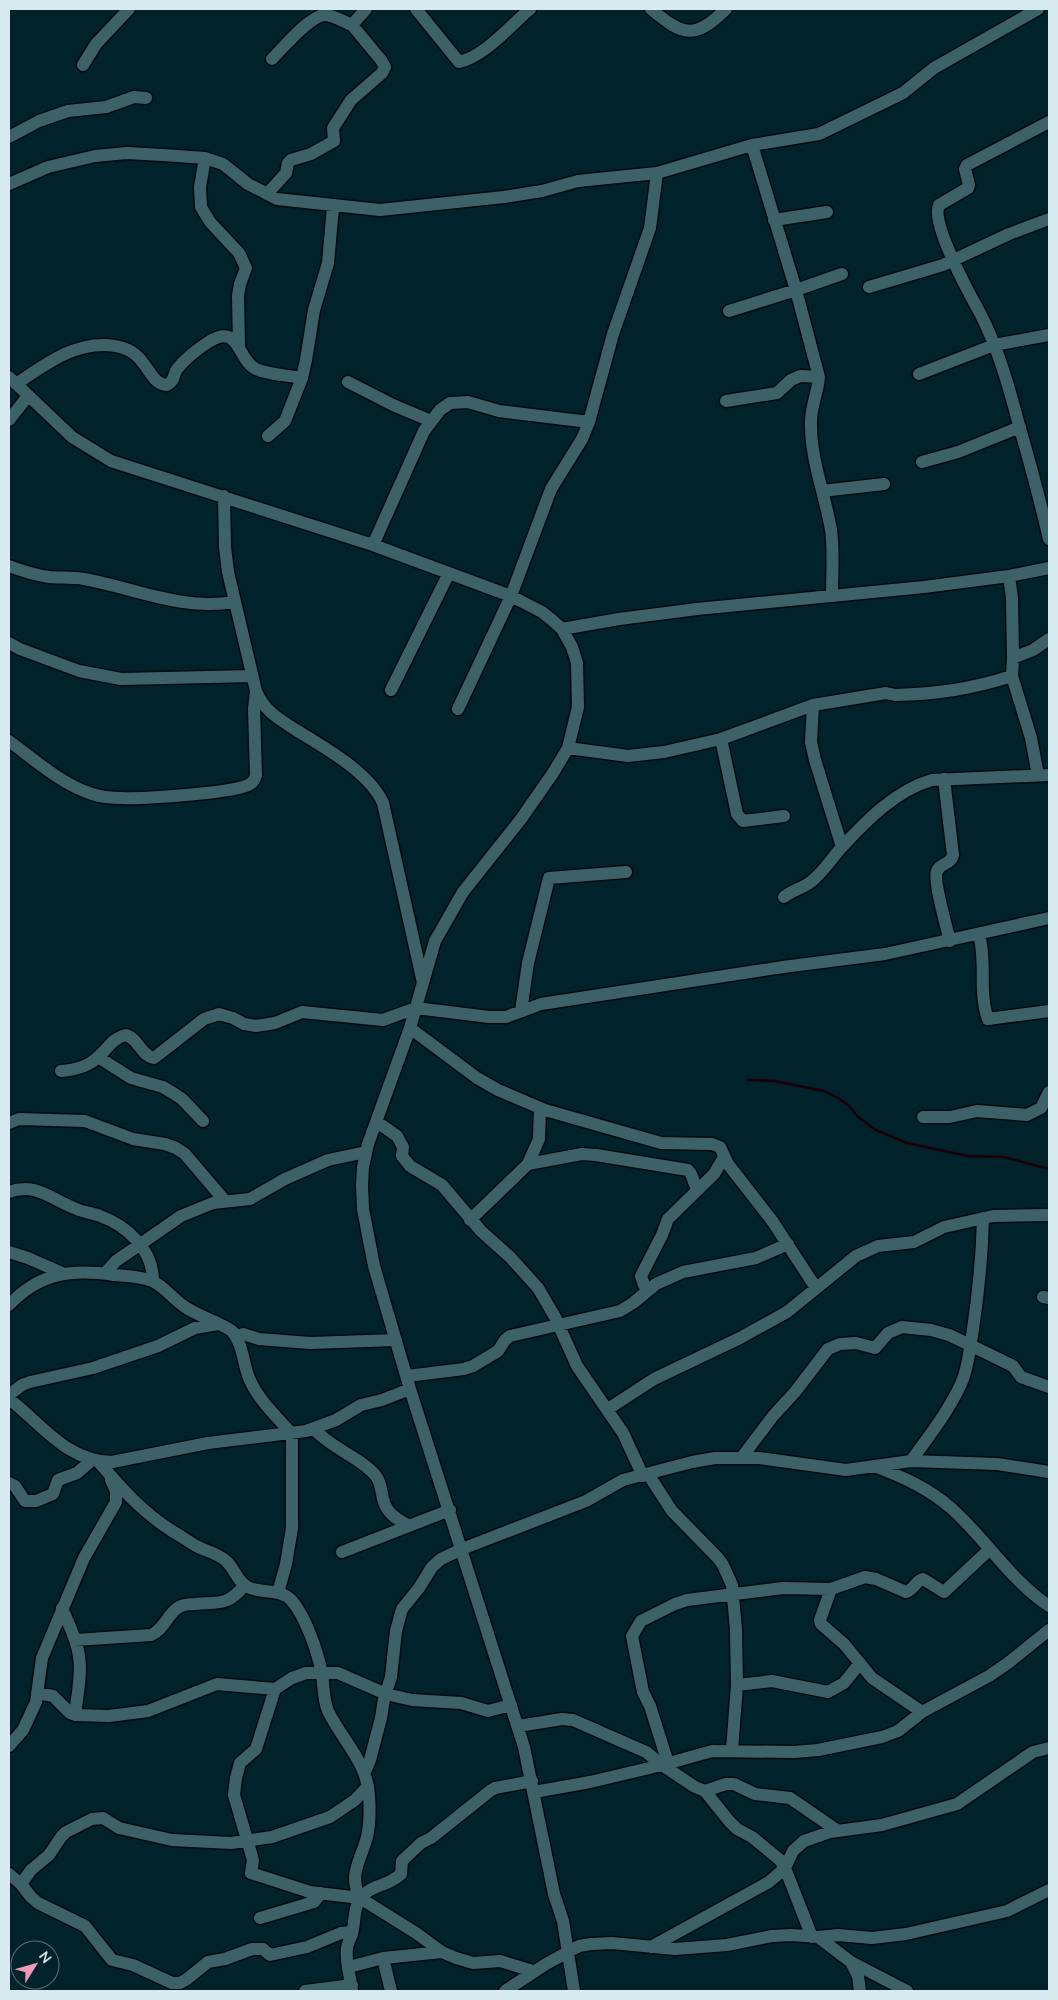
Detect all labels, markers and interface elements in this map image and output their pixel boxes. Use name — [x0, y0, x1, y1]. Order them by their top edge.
north arrow — [10, 1940, 60, 1990]
text: N — [34, 1948, 56, 1967]

